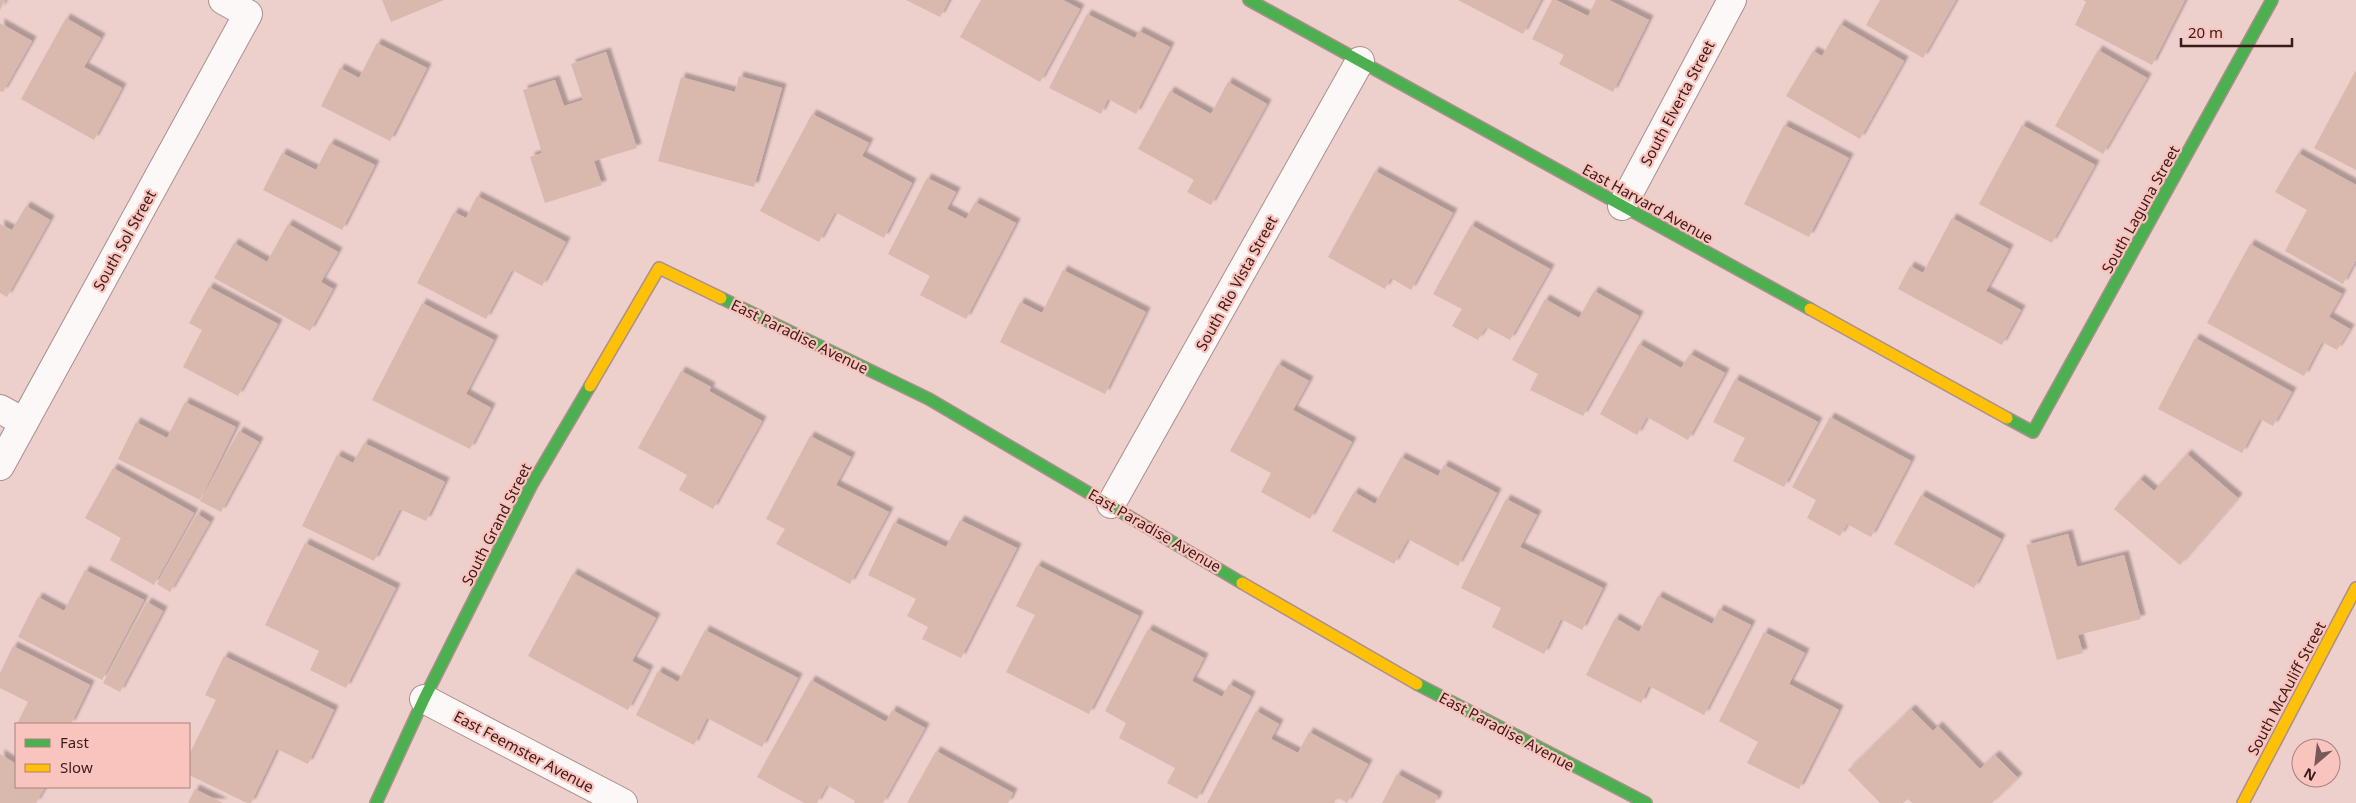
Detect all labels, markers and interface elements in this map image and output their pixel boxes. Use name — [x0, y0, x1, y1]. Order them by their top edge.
scale bar — [2181, 15, 2292, 47]
text: 20 m — [2188, 22, 2223, 42]
street label: South Elverta Street — [1635, 36, 1719, 169]
street label: South Laguna Street — [2096, 141, 2184, 277]
street label: East Harvard Avenue — [1579, 159, 1717, 247]
street label: South Sol Street — [88, 186, 160, 294]
street label: South Rio Vista Street — [1191, 212, 1282, 354]
street label: East Paradise Avenue — [728, 294, 872, 378]
street label: South Grand Street — [457, 459, 536, 589]
street label: East Paradise Avenue — [1085, 484, 1225, 576]
street label: South McAuliff Street — [2242, 617, 2330, 758]
street label: East Paradise Avenue — [1436, 687, 1578, 775]
street label: East Feemster Avenue — [451, 706, 597, 796]
legend — [15, 723, 190, 788]
text: Fast — [60, 732, 89, 752]
north arrow — [2291, 738, 2341, 788]
text: Slow — [60, 757, 93, 777]
text: N — [2300, 764, 2319, 786]

